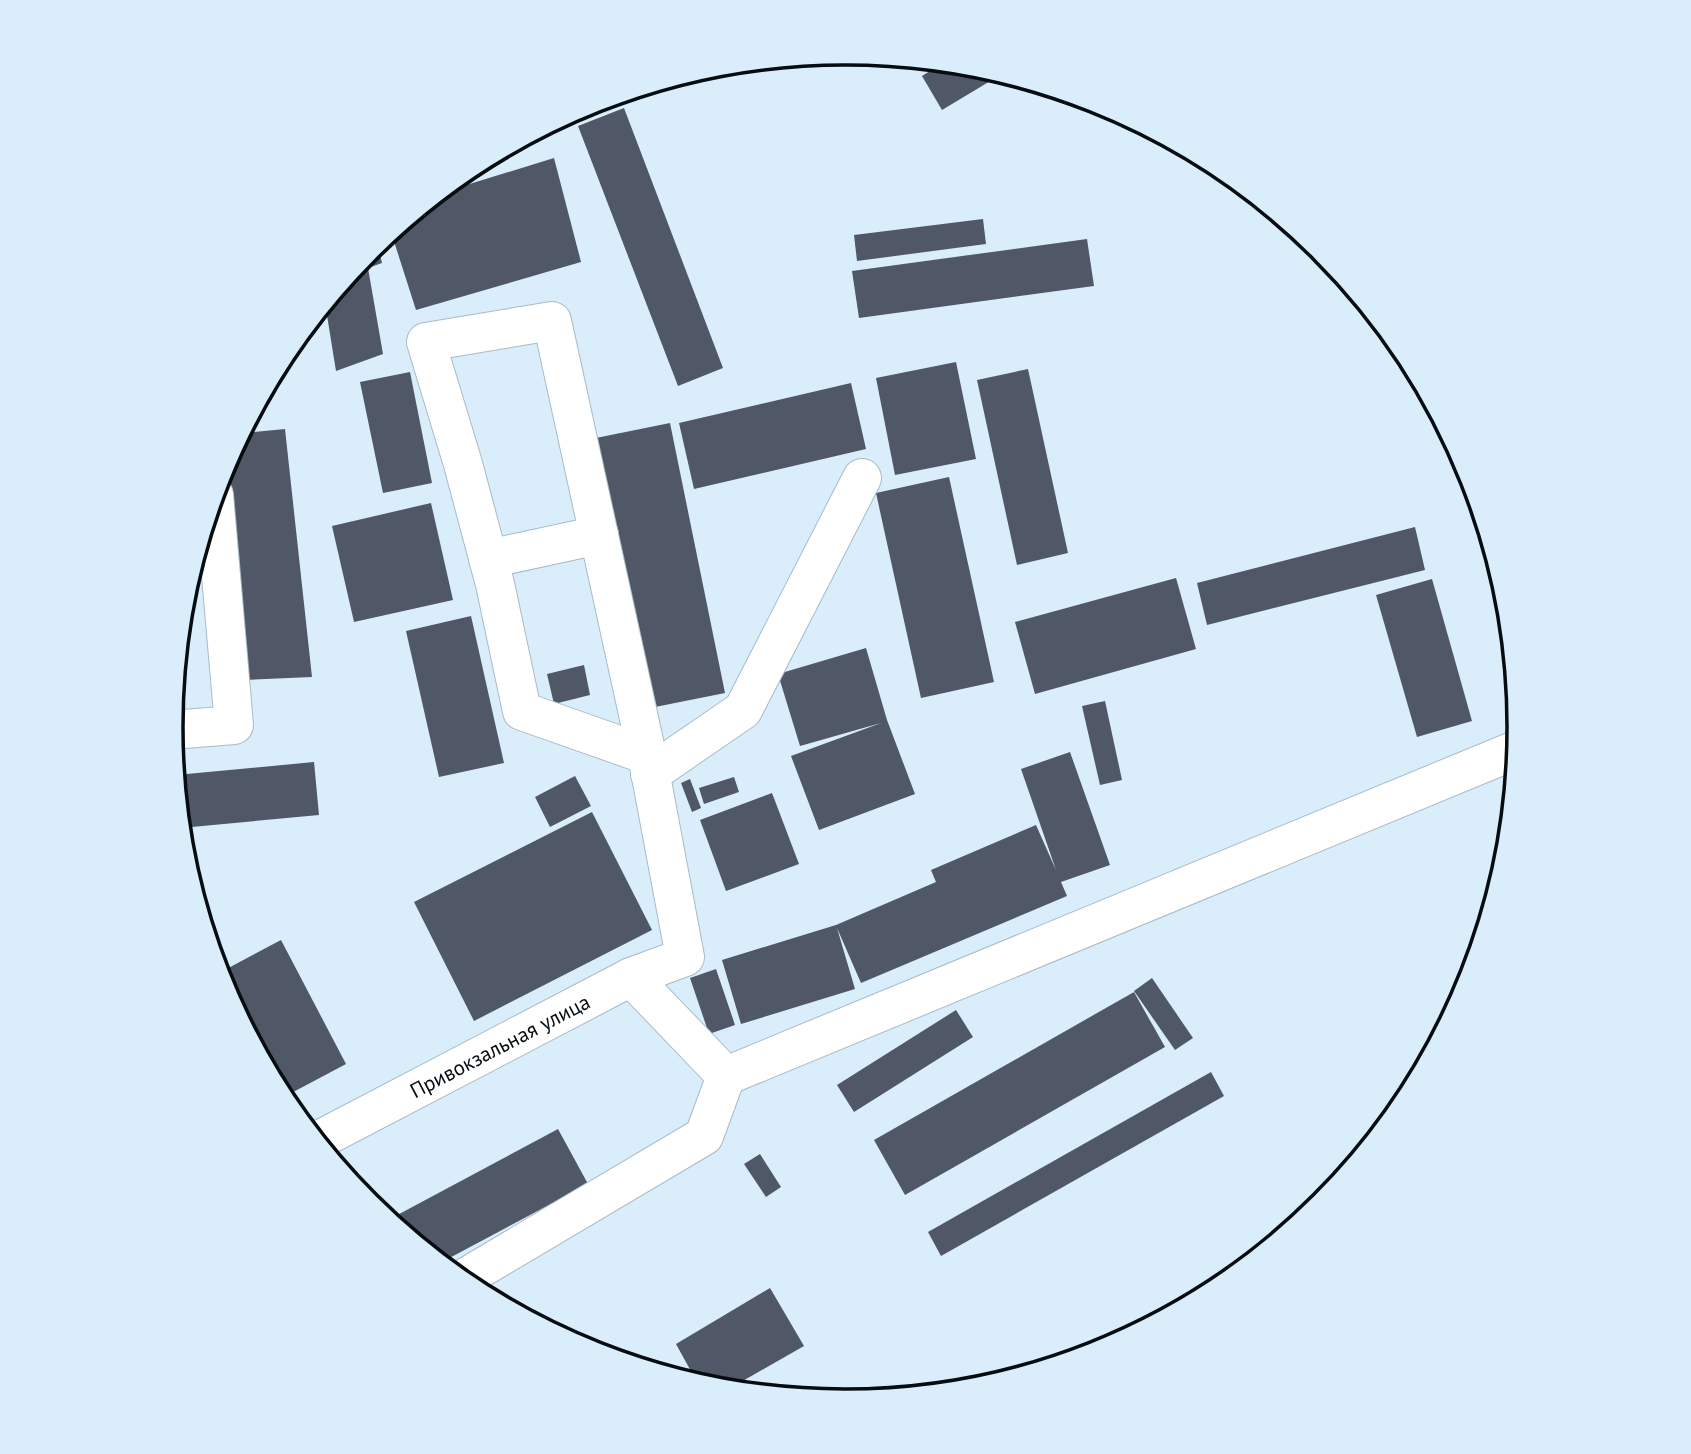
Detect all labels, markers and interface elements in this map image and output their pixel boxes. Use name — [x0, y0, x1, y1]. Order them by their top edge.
street label: Привокзальная улица — [405, 988, 594, 1104]

